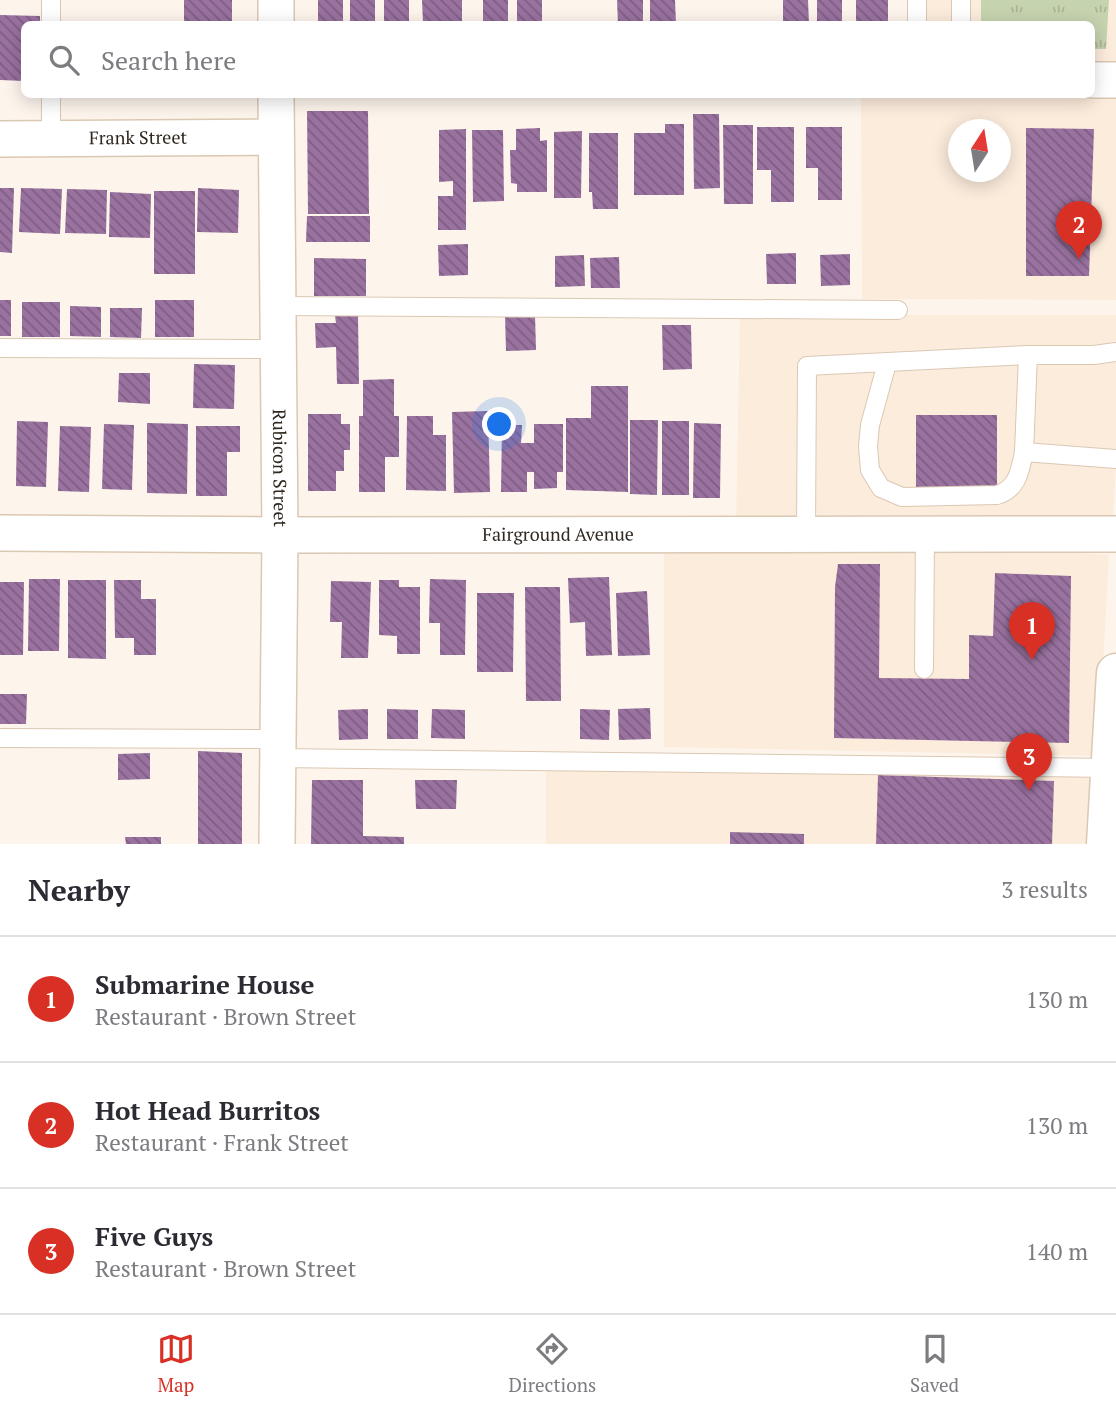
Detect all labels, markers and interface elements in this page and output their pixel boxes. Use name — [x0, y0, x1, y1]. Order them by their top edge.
search box — [21, 21, 1095, 98]
icon: search — [45, 41, 83, 79]
text: Search here — [101, 43, 236, 77]
north arrow — [948, 119, 1011, 182]
street label: Frank Street — [89, 125, 188, 149]
pin: 2 — [1056, 201, 1102, 259]
your location — [482, 407, 516, 441]
street label: Rubicon Street — [268, 409, 293, 528]
street label: Fairground Avenue — [482, 522, 634, 546]
pin: 1 — [1009, 602, 1055, 660]
pin: 3 — [1006, 733, 1052, 791]
text: Nearby — [28, 870, 130, 910]
text: 3 results — [1001, 874, 1088, 905]
text: Submarine House — [95, 967, 314, 1001]
text: 1 — [45, 984, 58, 1015]
text: 130 m — [1026, 984, 1088, 1015]
text: Restaurant · Brown Street — [95, 1001, 356, 1032]
text: Hot Head Burritos — [95, 1093, 320, 1127]
text: 2 — [45, 1110, 58, 1141]
text: 130 m — [1026, 1110, 1088, 1141]
text: Restaurant · Frank Street — [95, 1127, 349, 1158]
text: Five Guys — [95, 1219, 213, 1253]
text: 3 — [45, 1236, 58, 1267]
text: 140 m — [1026, 1236, 1088, 1267]
text: Restaurant · Brown Street — [95, 1253, 356, 1284]
tab: Map — [157, 1330, 195, 1397]
tab: Directions — [509, 1330, 596, 1397]
tab: Saved — [910, 1330, 959, 1397]

